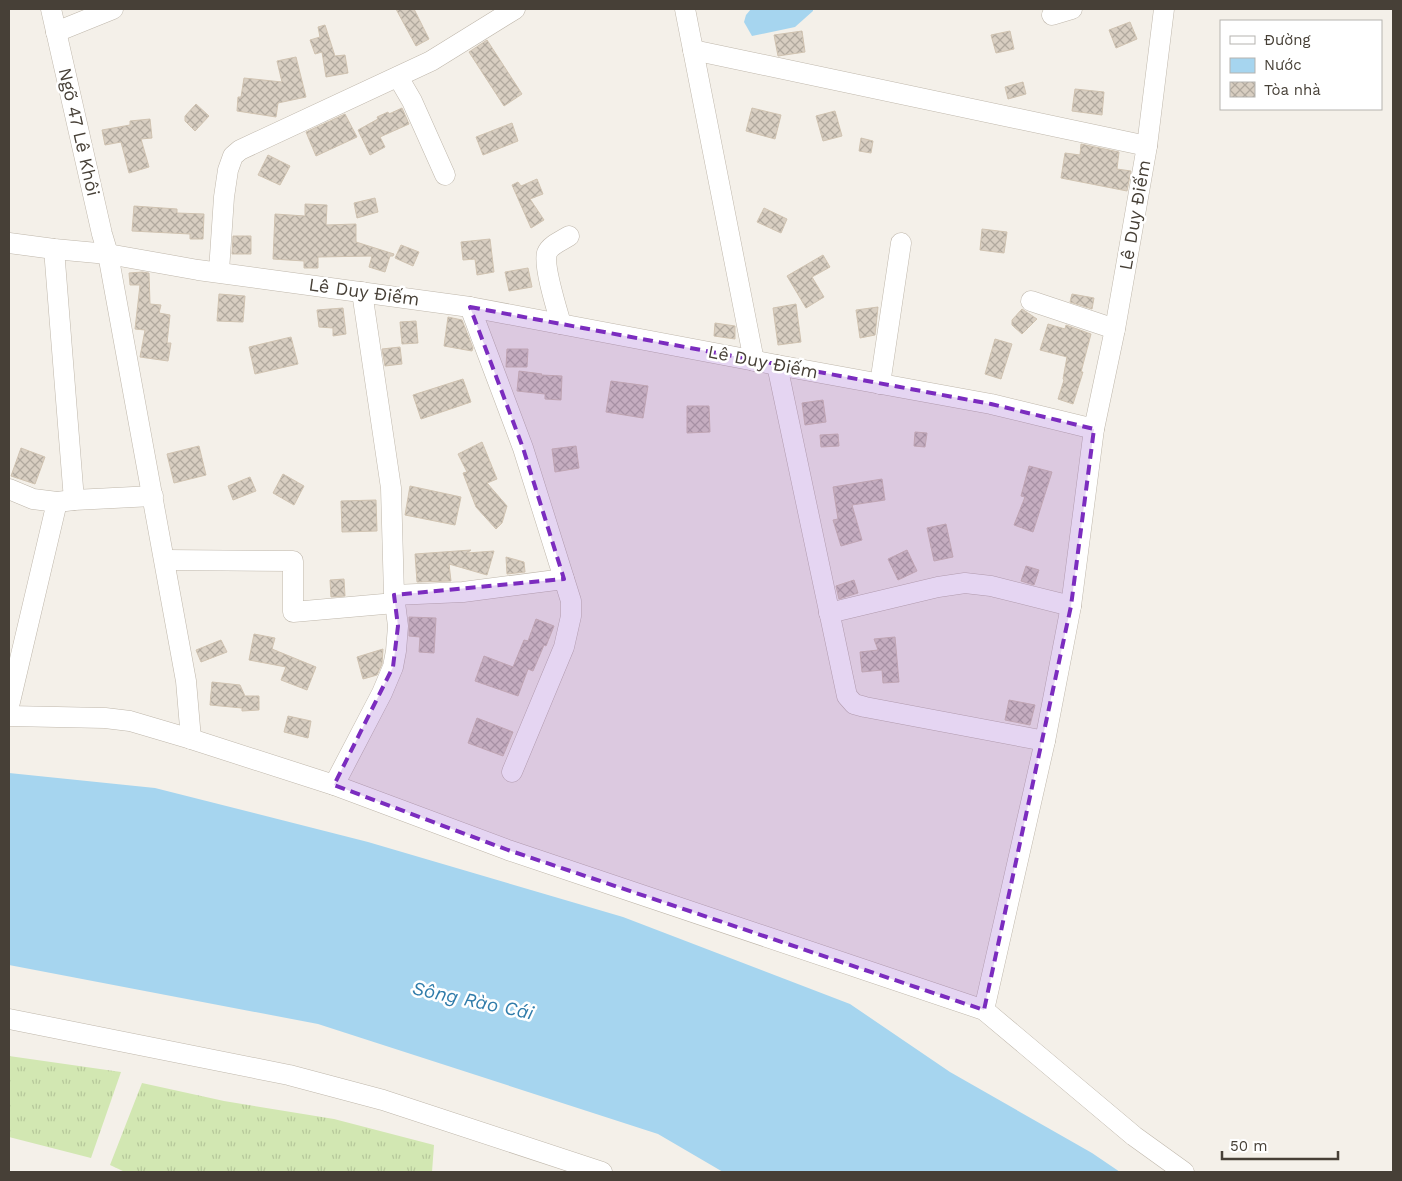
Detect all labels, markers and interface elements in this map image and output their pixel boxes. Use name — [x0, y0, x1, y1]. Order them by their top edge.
legend — [1220, 20, 1382, 110]
text: Đường — [1264, 31, 1311, 49]
text: Nước — [1264, 56, 1302, 74]
street label: Ngõ 47 Lê Khôi — [55, 66, 104, 198]
text: Tòa nhà — [1264, 81, 1321, 99]
street label: Lê Duy Điếm — [1114, 158, 1155, 272]
street label: Lê Duy Điếm — [307, 273, 421, 310]
street label: Lê Duy Điếm — [706, 341, 820, 382]
water label: Sông Rào Cái — [410, 976, 537, 1025]
scale bar — [1222, 1128, 1338, 1160]
text: 50 m — [1230, 1137, 1267, 1155]

